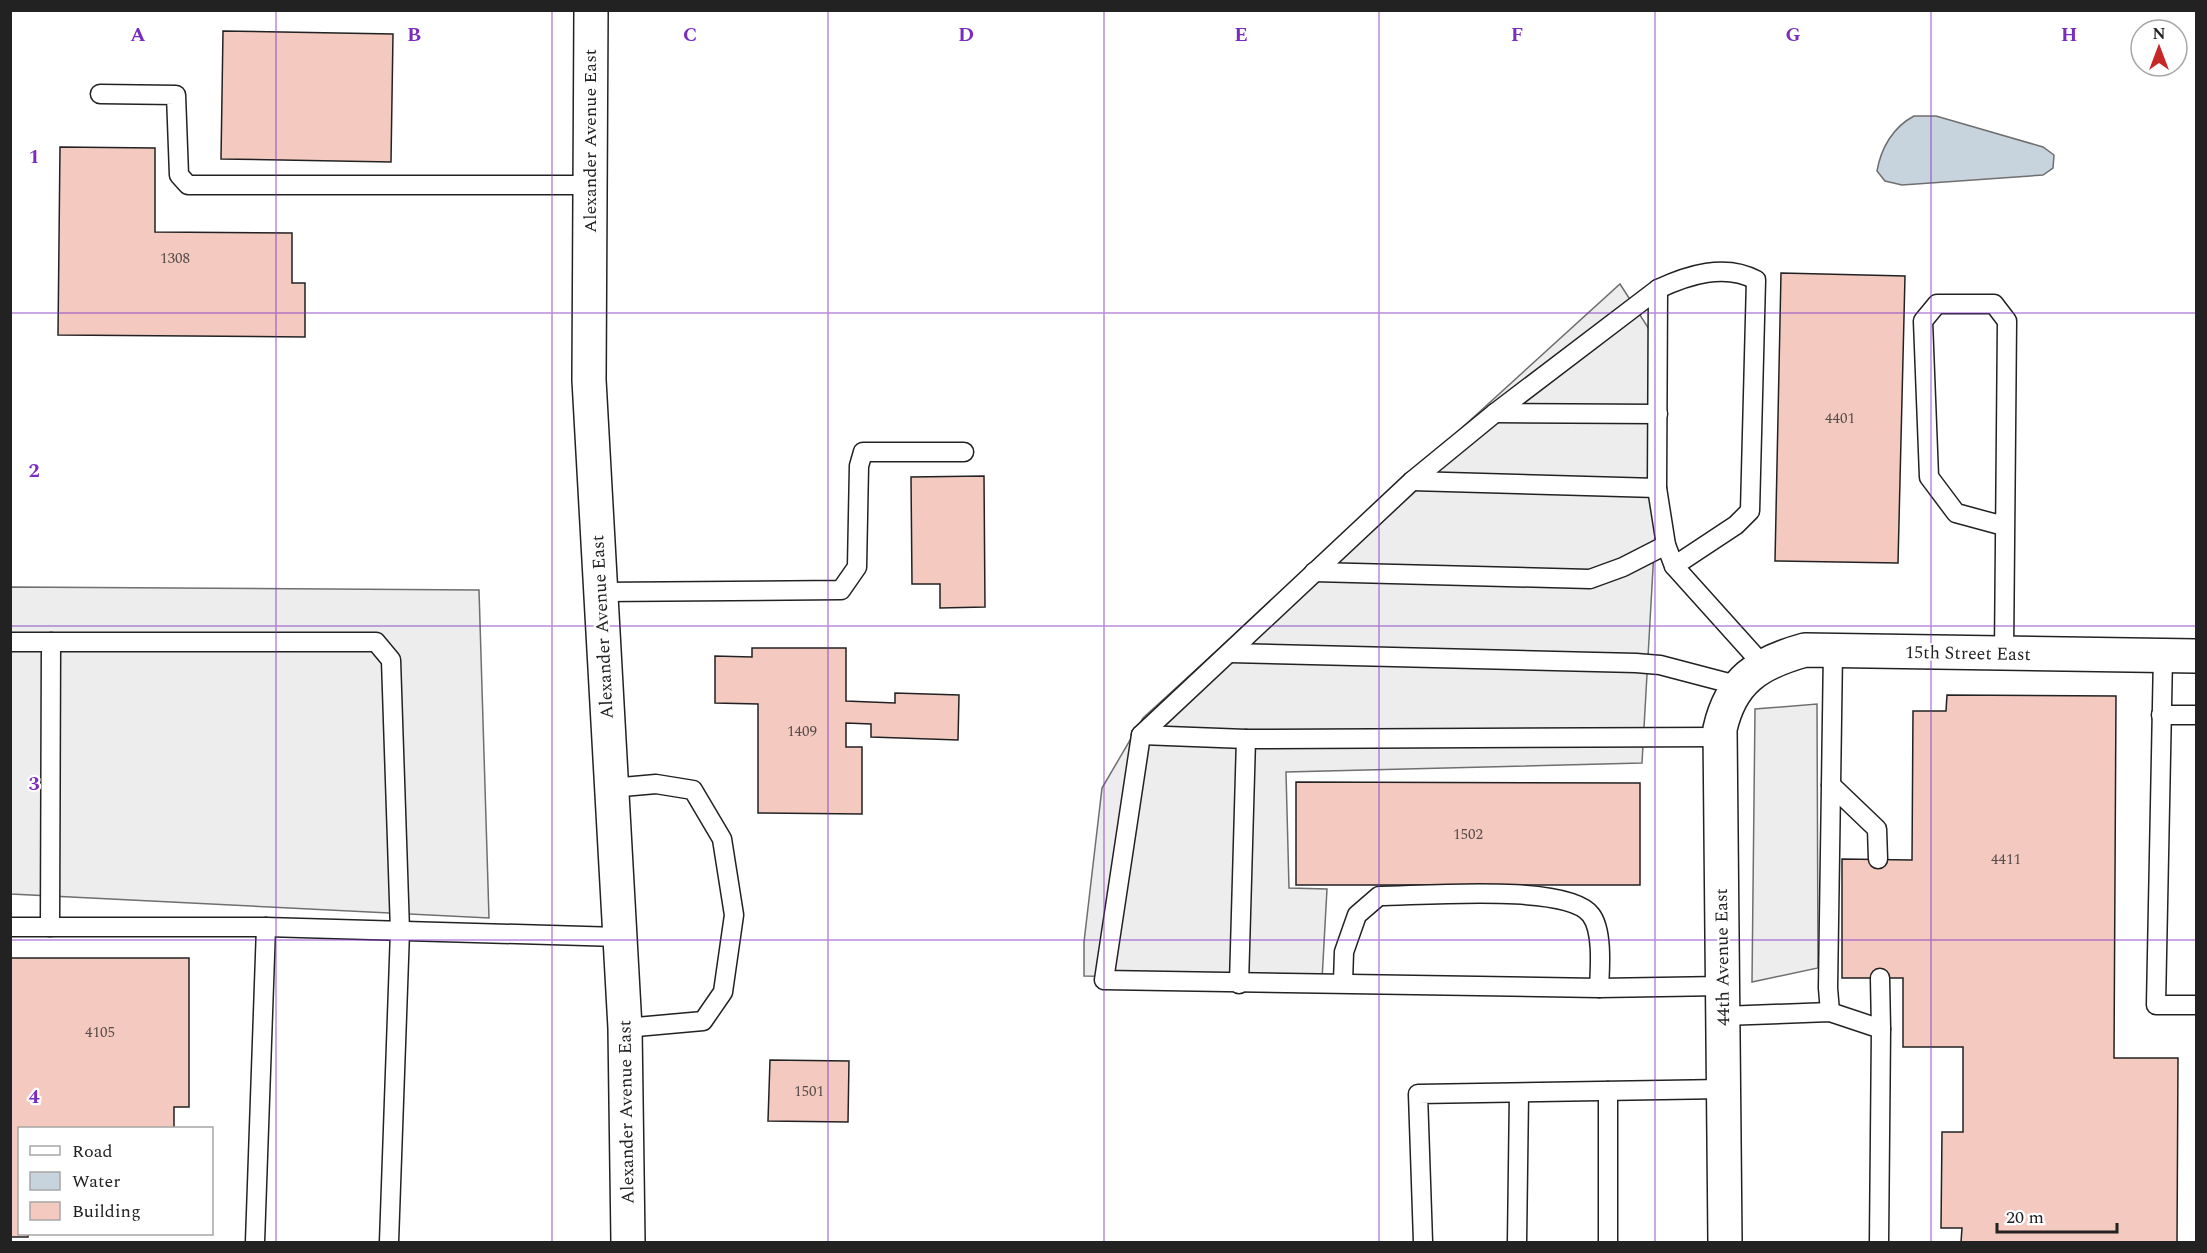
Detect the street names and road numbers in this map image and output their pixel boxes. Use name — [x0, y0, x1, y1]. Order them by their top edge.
street label: Alexander Avenue East — [577, 49, 604, 233]
street label: Alexander Avenue East — [584, 534, 621, 720]
street label: 15th Street East — [1905, 639, 2031, 668]
street label: 44th Avenue East — [1708, 888, 1737, 1026]
street label: Alexander Avenue East — [611, 1020, 642, 1204]

